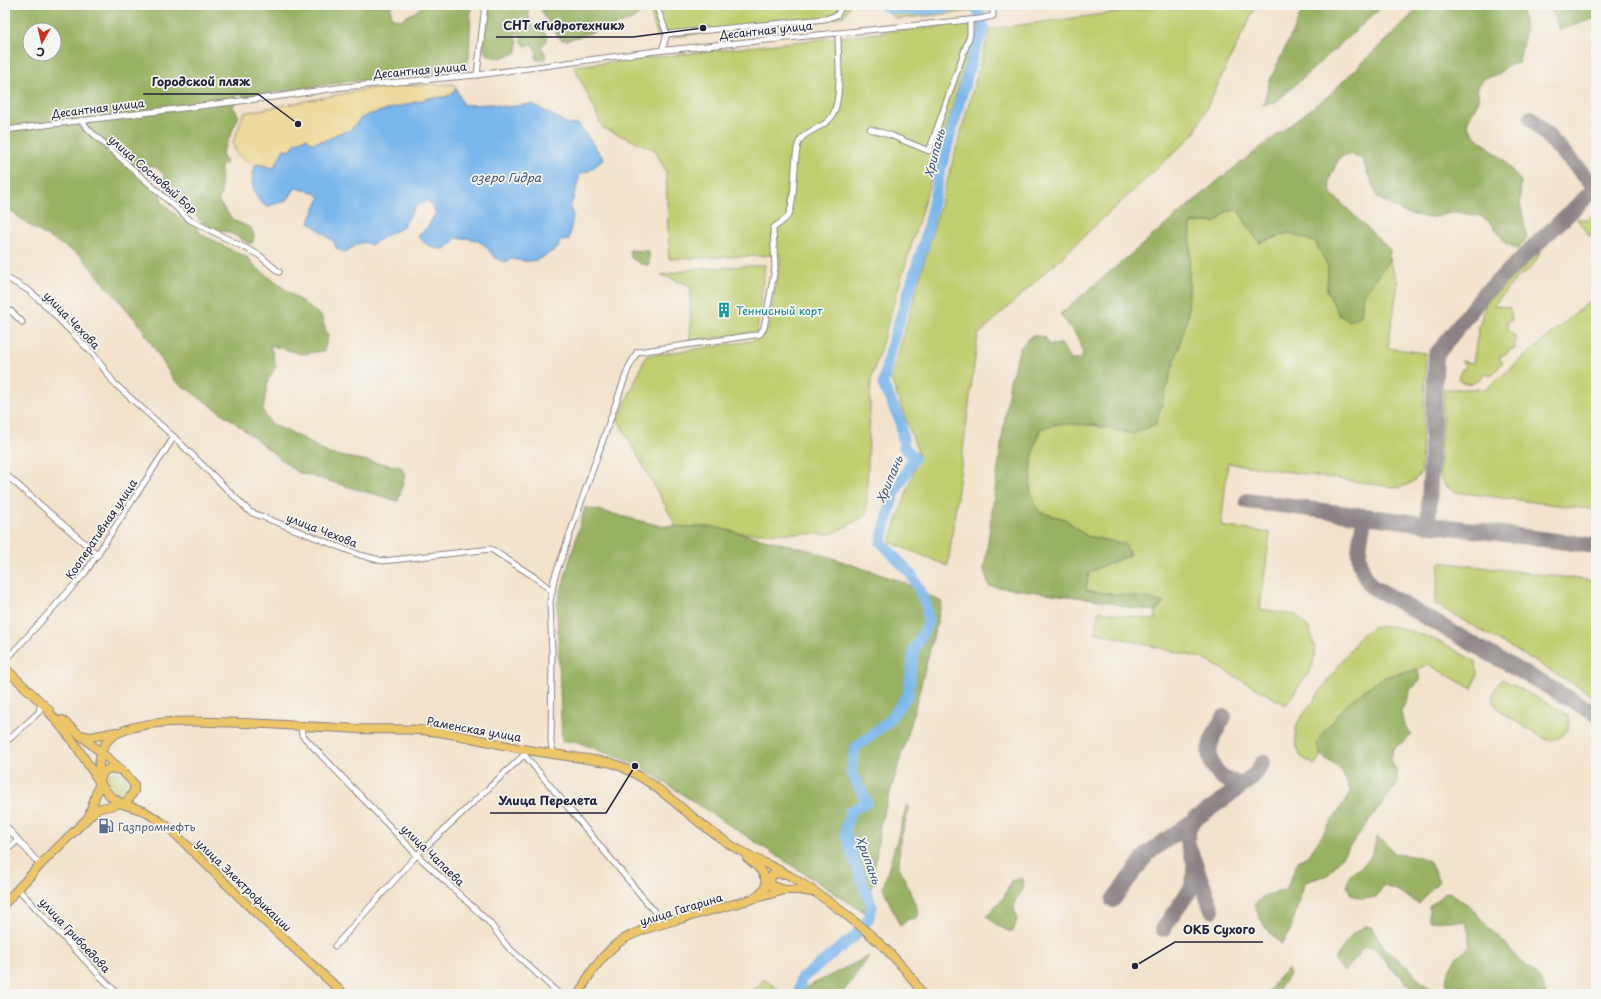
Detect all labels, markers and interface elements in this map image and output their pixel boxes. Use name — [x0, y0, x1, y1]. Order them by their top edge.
callout: СНТ «Гидротехник» — [496, 13, 633, 37]
text: СНТ «Гидротехник» — [503, 16, 625, 34]
street label: Десантная улица — [718, 17, 813, 43]
north arrow — [22, 22, 62, 62]
text: С — [35, 43, 46, 61]
street label: Десантная улица — [372, 57, 467, 83]
callout: Городской пляж — [143, 70, 258, 94]
text: Городской пляж — [152, 72, 251, 90]
street label: Десантная улица — [50, 94, 145, 122]
water label: Хрипань — [919, 126, 949, 179]
street label: улица Сосновый Бор — [105, 131, 201, 217]
water label: озеро Гидра — [471, 168, 542, 186]
street label: улица Чехова — [40, 287, 104, 353]
building icon: Теннисный корт — [715, 301, 733, 319]
place label: Теннисный корт — [736, 302, 823, 319]
water label: Хрипань — [871, 452, 907, 505]
street label: Кооперативная улица — [61, 475, 141, 583]
street label: улица Чехова — [284, 509, 360, 551]
street label: Раменская улица — [425, 712, 523, 746]
callout: Улица Перелета — [490, 789, 606, 813]
text: Улица Перелета — [497, 791, 598, 809]
fuel station icon: Газпромнефть — [97, 817, 115, 835]
place label: Газпромнефть — [118, 818, 195, 835]
street label: улица Чапаева — [397, 820, 469, 890]
water label: Хрипань — [852, 834, 886, 887]
street label: улица Электрофикации — [192, 835, 296, 935]
street label: улица Гагарина — [637, 888, 725, 930]
street label: улица Грибоедова — [36, 894, 115, 977]
callout: ОКБ Сухого — [1175, 918, 1263, 942]
text: ОКБ Сухого — [1183, 920, 1255, 938]

